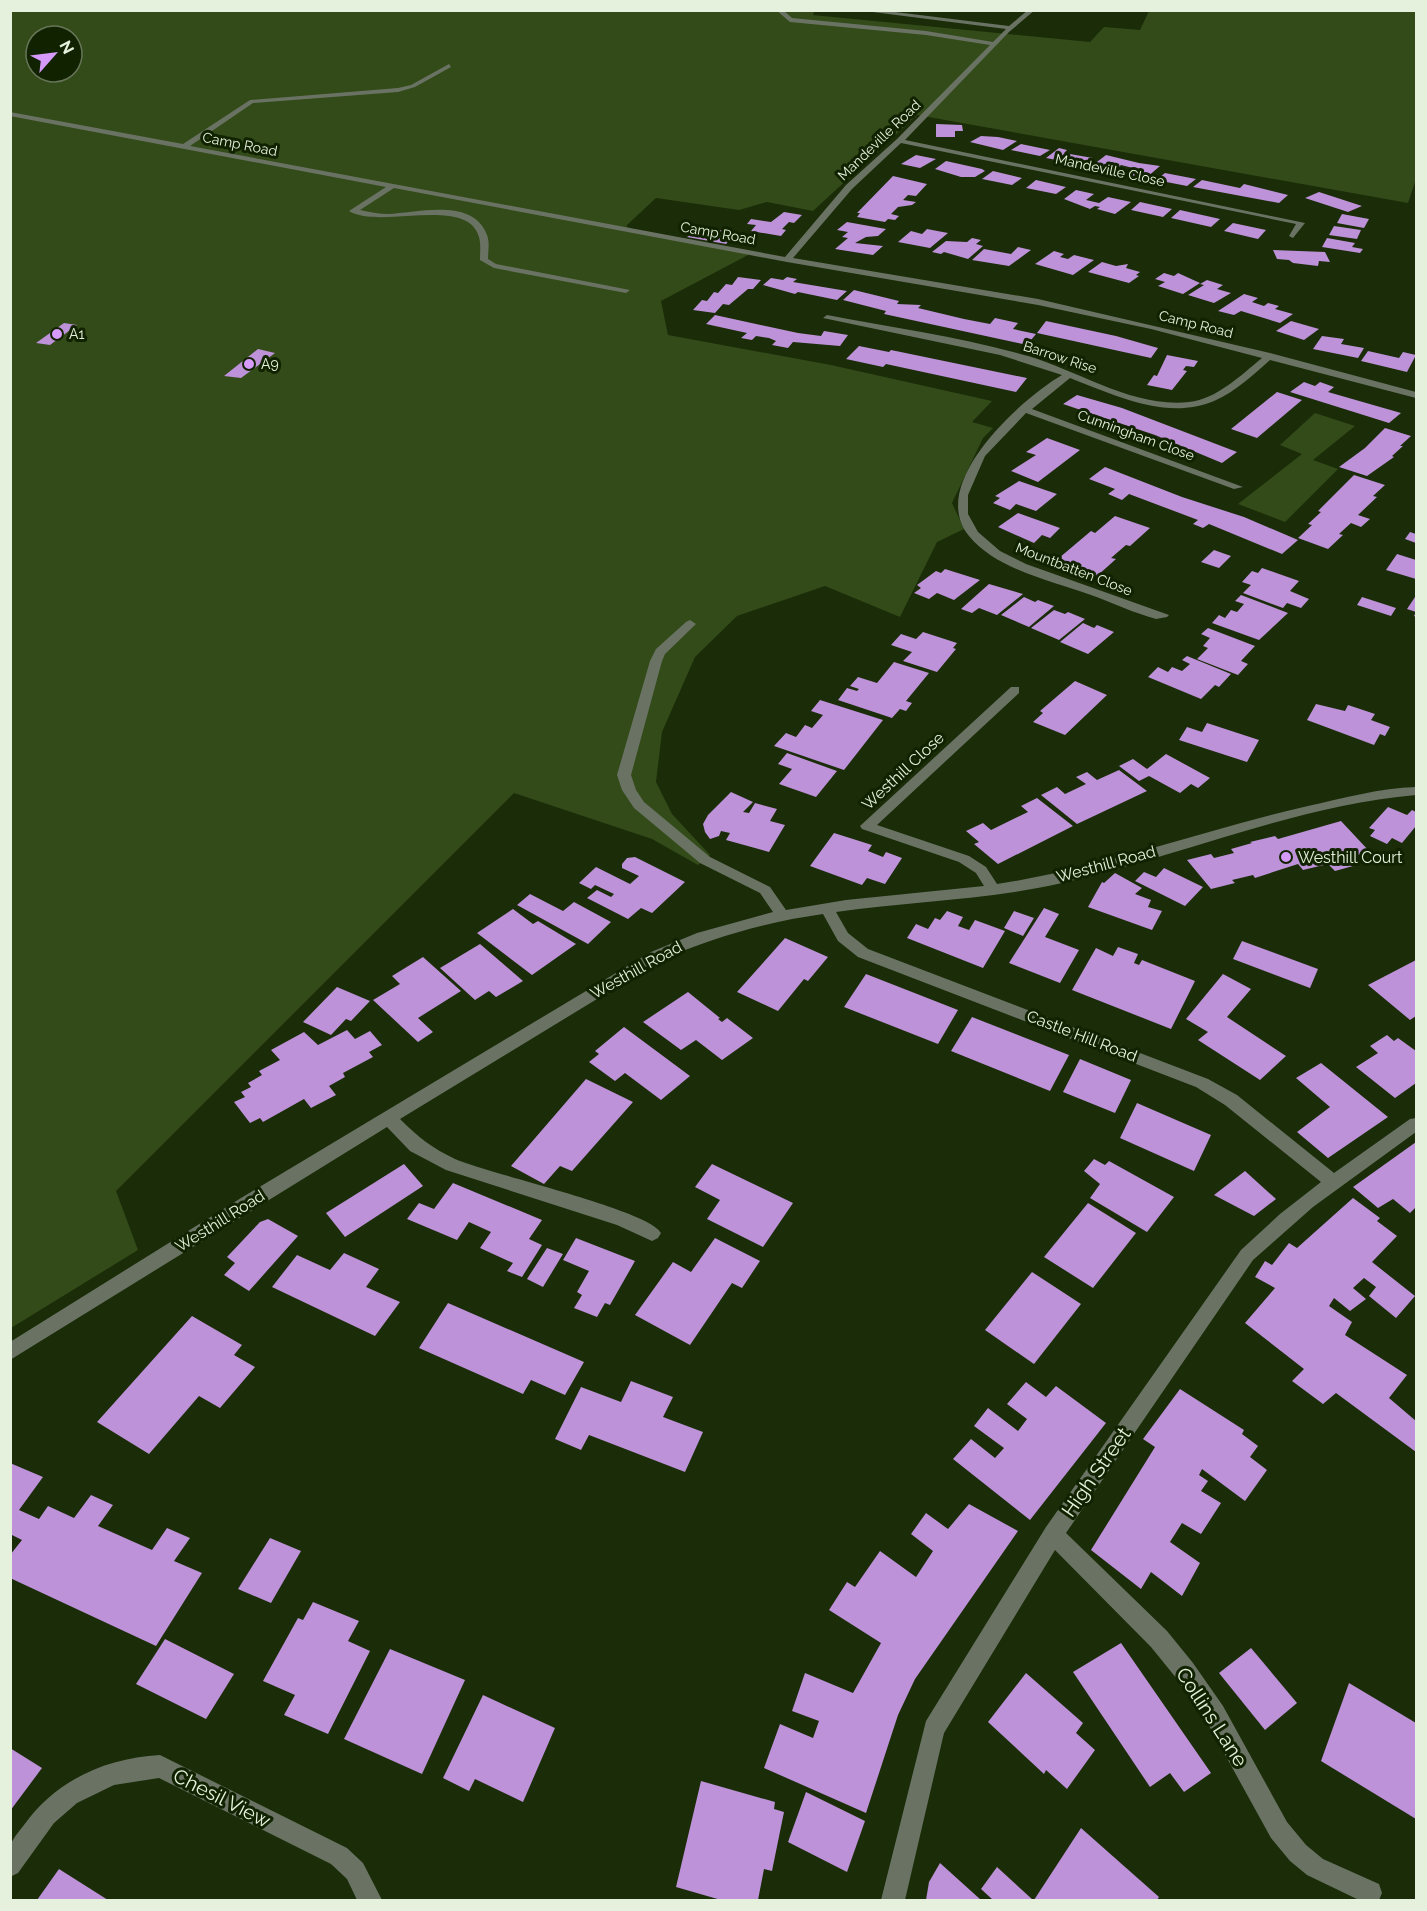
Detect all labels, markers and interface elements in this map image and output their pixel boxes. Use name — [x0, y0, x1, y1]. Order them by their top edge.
north arrow — [24, 24, 84, 84]
text: N — [56, 37, 78, 57]
street label: Mandeville Road — [835, 97, 923, 183]
street label: Camp Road — [201, 129, 279, 159]
street label: Mandeville Close — [1054, 151, 1166, 189]
street label: Camp Road — [679, 219, 757, 247]
street label: Camp Road — [1157, 307, 1235, 341]
place label: A1 — [69, 326, 84, 342]
marker: A1 — [50, 327, 64, 341]
street label: Barrow Rise — [1021, 338, 1099, 376]
place label: A9 — [261, 356, 279, 372]
marker: A9 — [242, 357, 256, 371]
street label: Cunningham Close — [1075, 406, 1197, 464]
street label: Mountbatten Close — [1013, 539, 1135, 599]
street label: Westhill Close — [858, 728, 948, 814]
street label: Westhill Road — [1054, 842, 1158, 886]
place label: Westhill Court — [1298, 848, 1403, 867]
marker: Westhill Court — [1279, 850, 1293, 864]
street label: Westhill Road — [587, 937, 685, 1003]
street label: Castle Hill Road — [1024, 1006, 1140, 1066]
street label: Westhill Road — [172, 1186, 268, 1256]
street label: High Street — [1056, 1422, 1136, 1521]
street label: Collins Lane — [1171, 1663, 1253, 1771]
street label: Chesil View — [169, 1763, 275, 1833]

